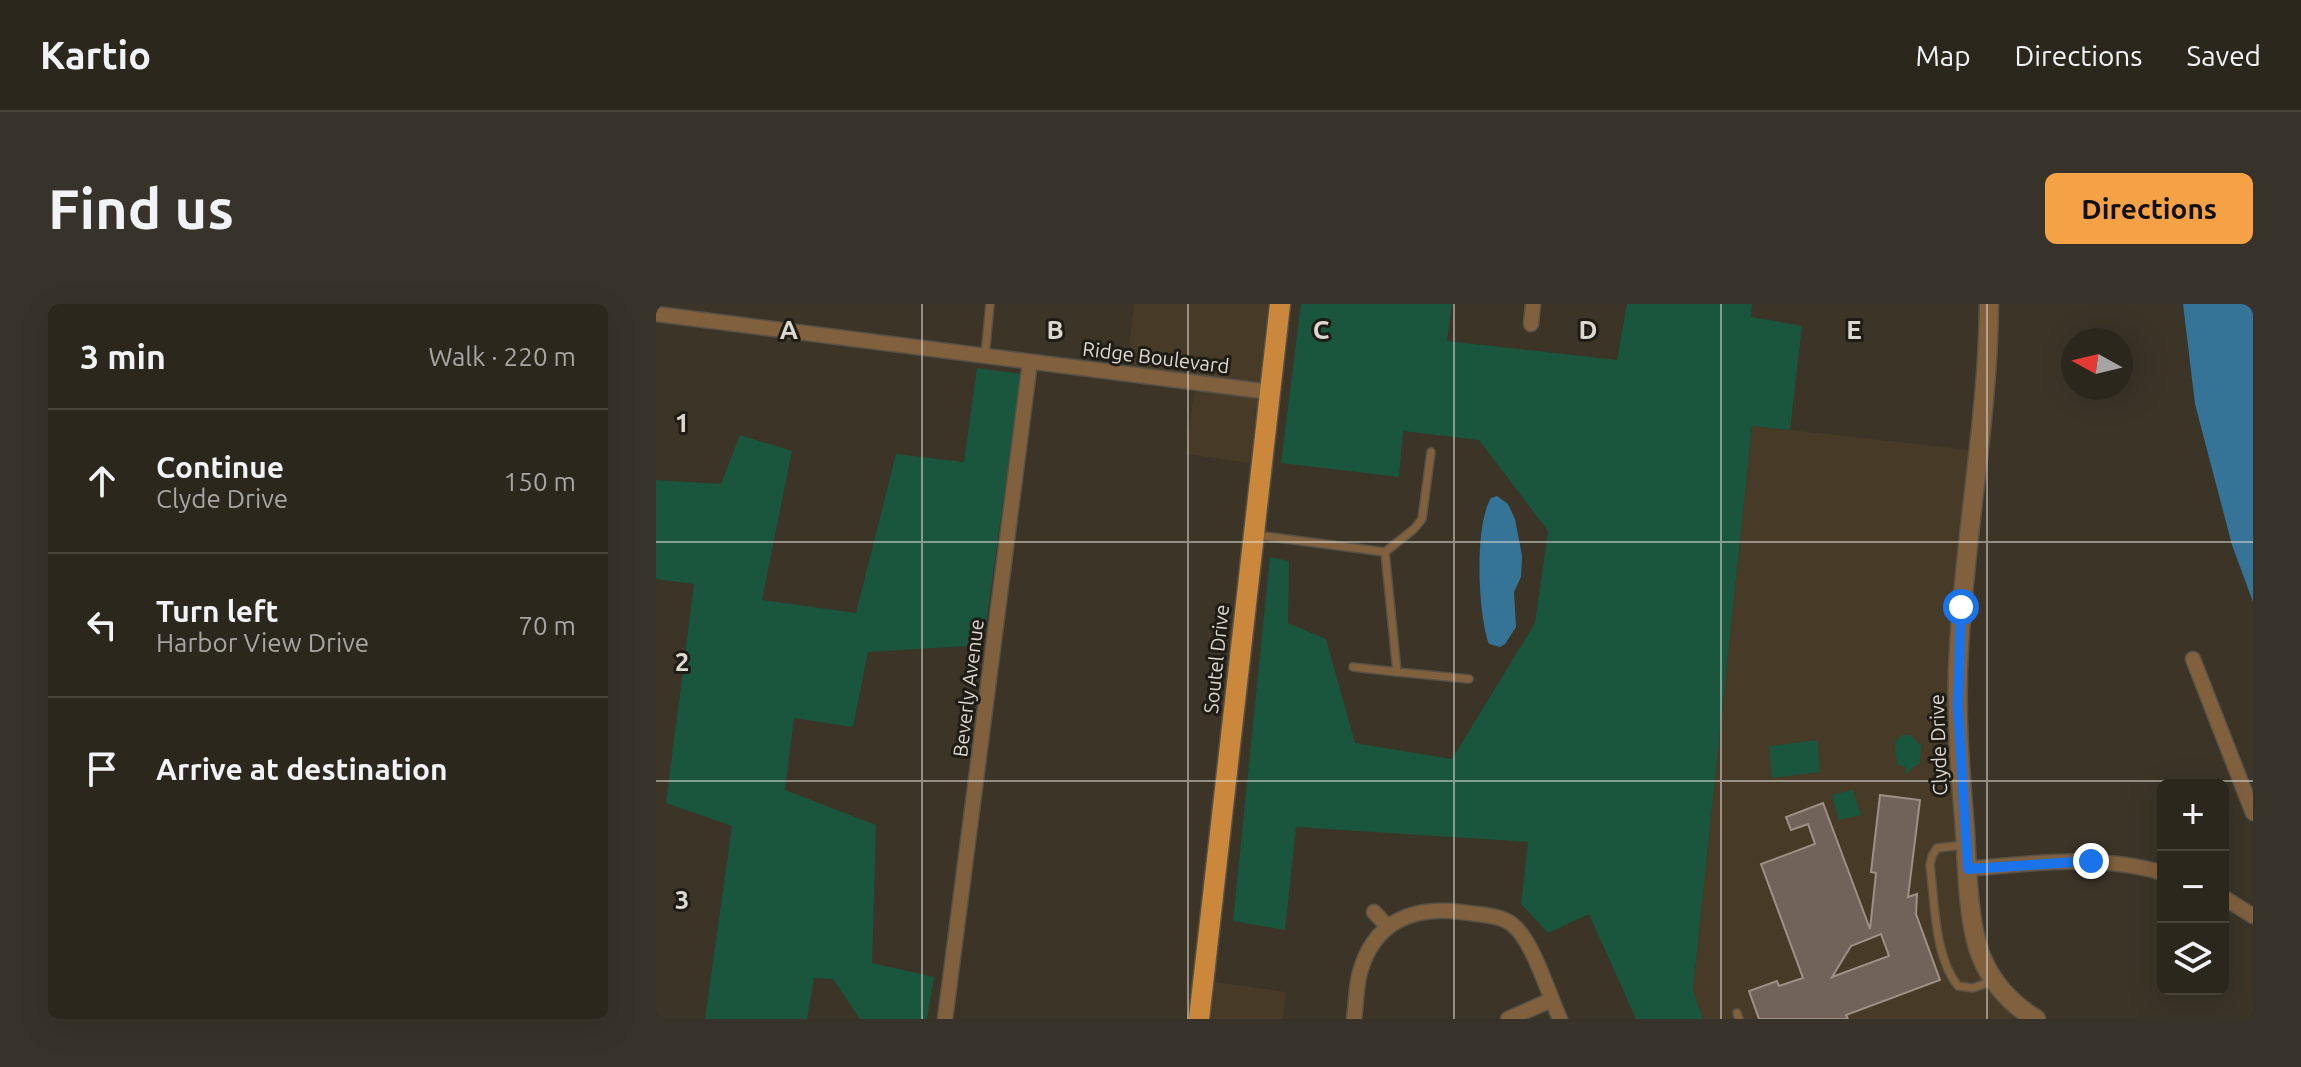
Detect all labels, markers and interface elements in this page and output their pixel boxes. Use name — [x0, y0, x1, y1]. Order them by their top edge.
text: Kartio — [40, 34, 151, 76]
text: Map — [1915, 40, 1971, 71]
text: Directions — [2015, 40, 2142, 71]
text: Saved — [2186, 40, 2261, 71]
button: Directions — [2045, 173, 2253, 244]
text: Find us — [48, 177, 234, 240]
text: A — [780, 315, 799, 344]
text: B — [1046, 315, 1064, 344]
text: C — [1313, 315, 1330, 344]
text: D — [1579, 315, 1597, 344]
text: E — [1846, 315, 1862, 344]
north arrow — [2061, 328, 2133, 400]
text: 3 min — [80, 337, 166, 375]
street label: Ridge Boulevard — [1081, 337, 1231, 377]
text: Walk · 220 m — [428, 342, 576, 371]
text: 1 — [675, 408, 689, 437]
text: Continue — [156, 450, 284, 484]
icon: ahead — [80, 459, 124, 503]
text: 150 m — [504, 467, 576, 496]
text: Clyde Drive — [156, 484, 288, 513]
route start — [1943, 589, 1979, 625]
text: Turn left — [156, 594, 278, 628]
icon: left — [80, 603, 124, 647]
street label: Soutel Drive — [1199, 603, 1233, 715]
text: 70 m — [518, 611, 576, 640]
street label: Beverly Avenue — [948, 618, 988, 758]
text: Harbor View Drive — [156, 628, 369, 657]
text: 2 — [675, 647, 689, 676]
street label: Clyde Drive — [1925, 694, 1951, 796]
icon: arrive — [80, 747, 124, 791]
text: Arrive at destination — [156, 752, 448, 786]
map controls — [2157, 779, 2229, 995]
button: + — [2157, 779, 2229, 851]
route end — [2073, 843, 2109, 879]
button: − — [2157, 851, 2229, 923]
text: 3 — [675, 885, 689, 914]
button: layers — [2157, 923, 2229, 995]

